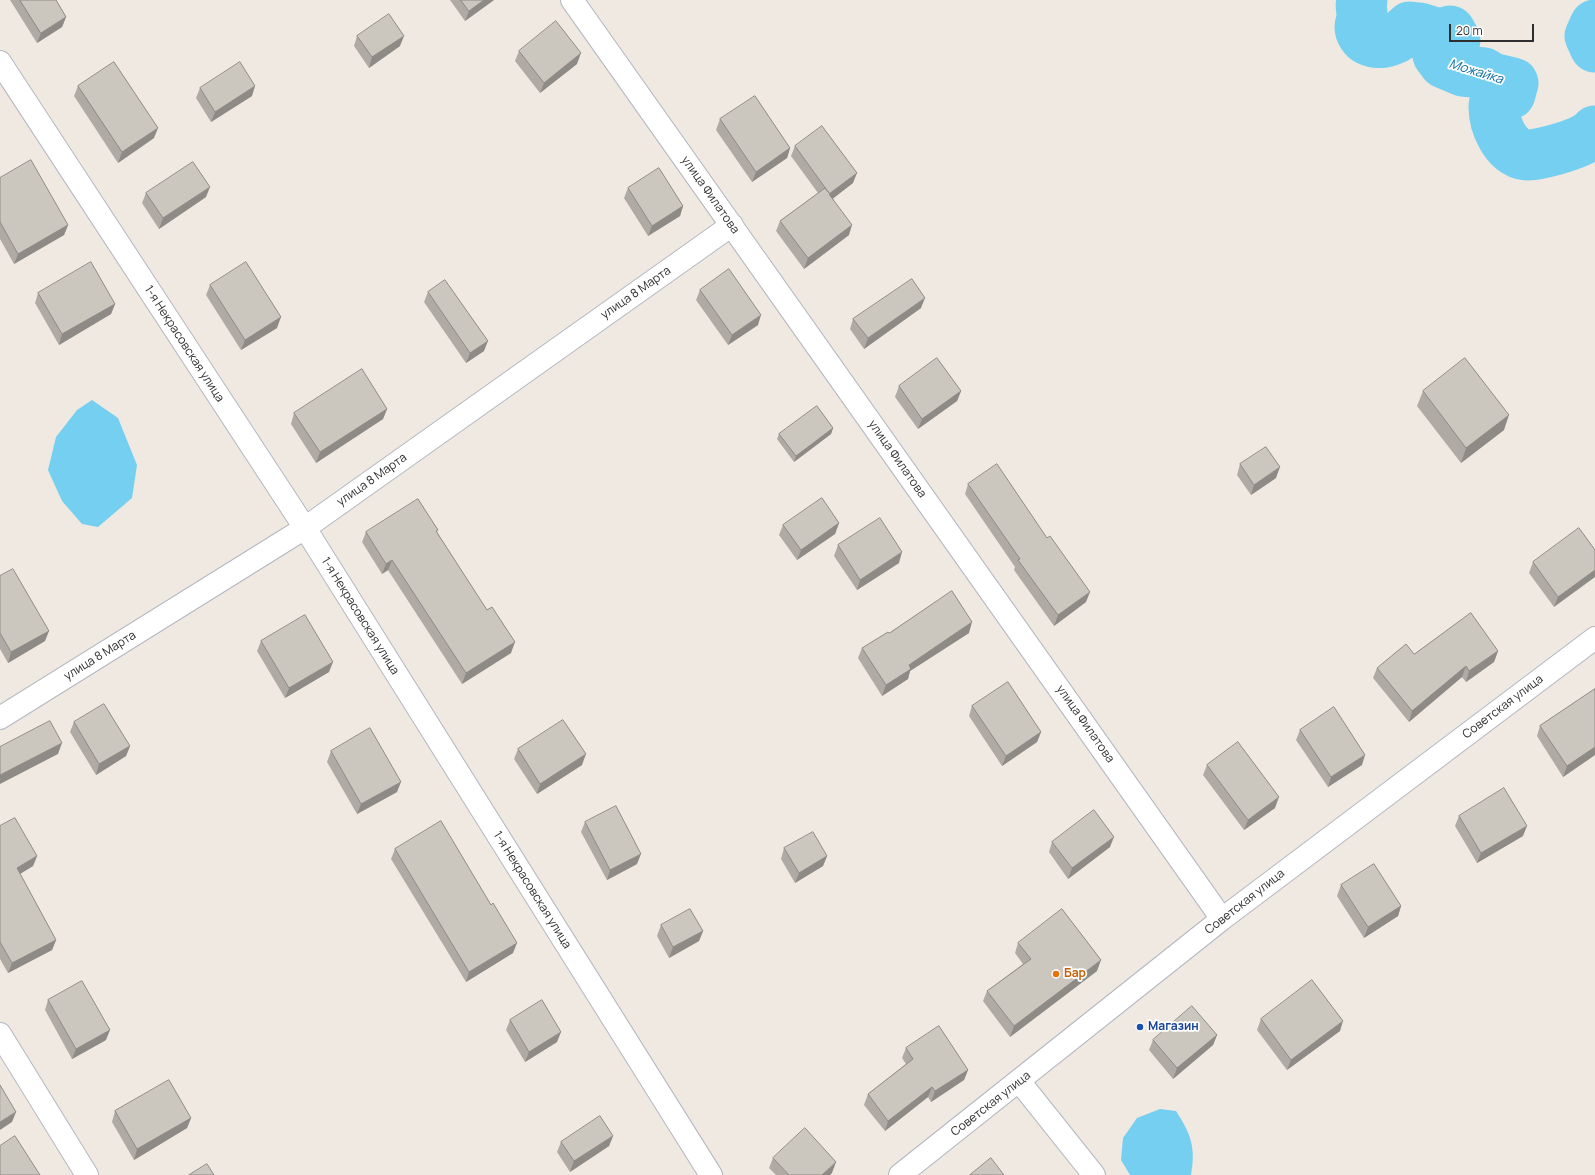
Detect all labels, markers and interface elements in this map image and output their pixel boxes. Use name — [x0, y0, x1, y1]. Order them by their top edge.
scale bar — [1451, 16, 1536, 42]
text: 20 m — [1456, 22, 1483, 39]
water label: Можайка — [1447, 56, 1505, 88]
street label: улица Филатова — [678, 153, 742, 237]
street label: улица 8 Марта — [598, 264, 674, 322]
street label: 1-я Некрасовская улица — [141, 283, 227, 405]
street label: улица Филатова — [865, 417, 929, 501]
street label: улица 8 Марта — [334, 451, 410, 509]
street label: 1-я Некрасовская улица — [318, 555, 402, 677]
street label: улица 8 Марта — [61, 628, 139, 684]
street label: Советская улица — [1460, 672, 1546, 742]
street label: улица Филатова — [1053, 682, 1117, 766]
street label: 1-я Некрасовская улица — [490, 829, 574, 951]
street label: Советская улица — [1202, 866, 1288, 938]
place label: Бар — [1064, 967, 1086, 981]
marker: Бар — [1051, 969, 1061, 979]
place label: Магазин — [1148, 1020, 1199, 1034]
marker: Магазин — [1135, 1022, 1145, 1032]
street label: Советская улица — [948, 1068, 1034, 1140]

